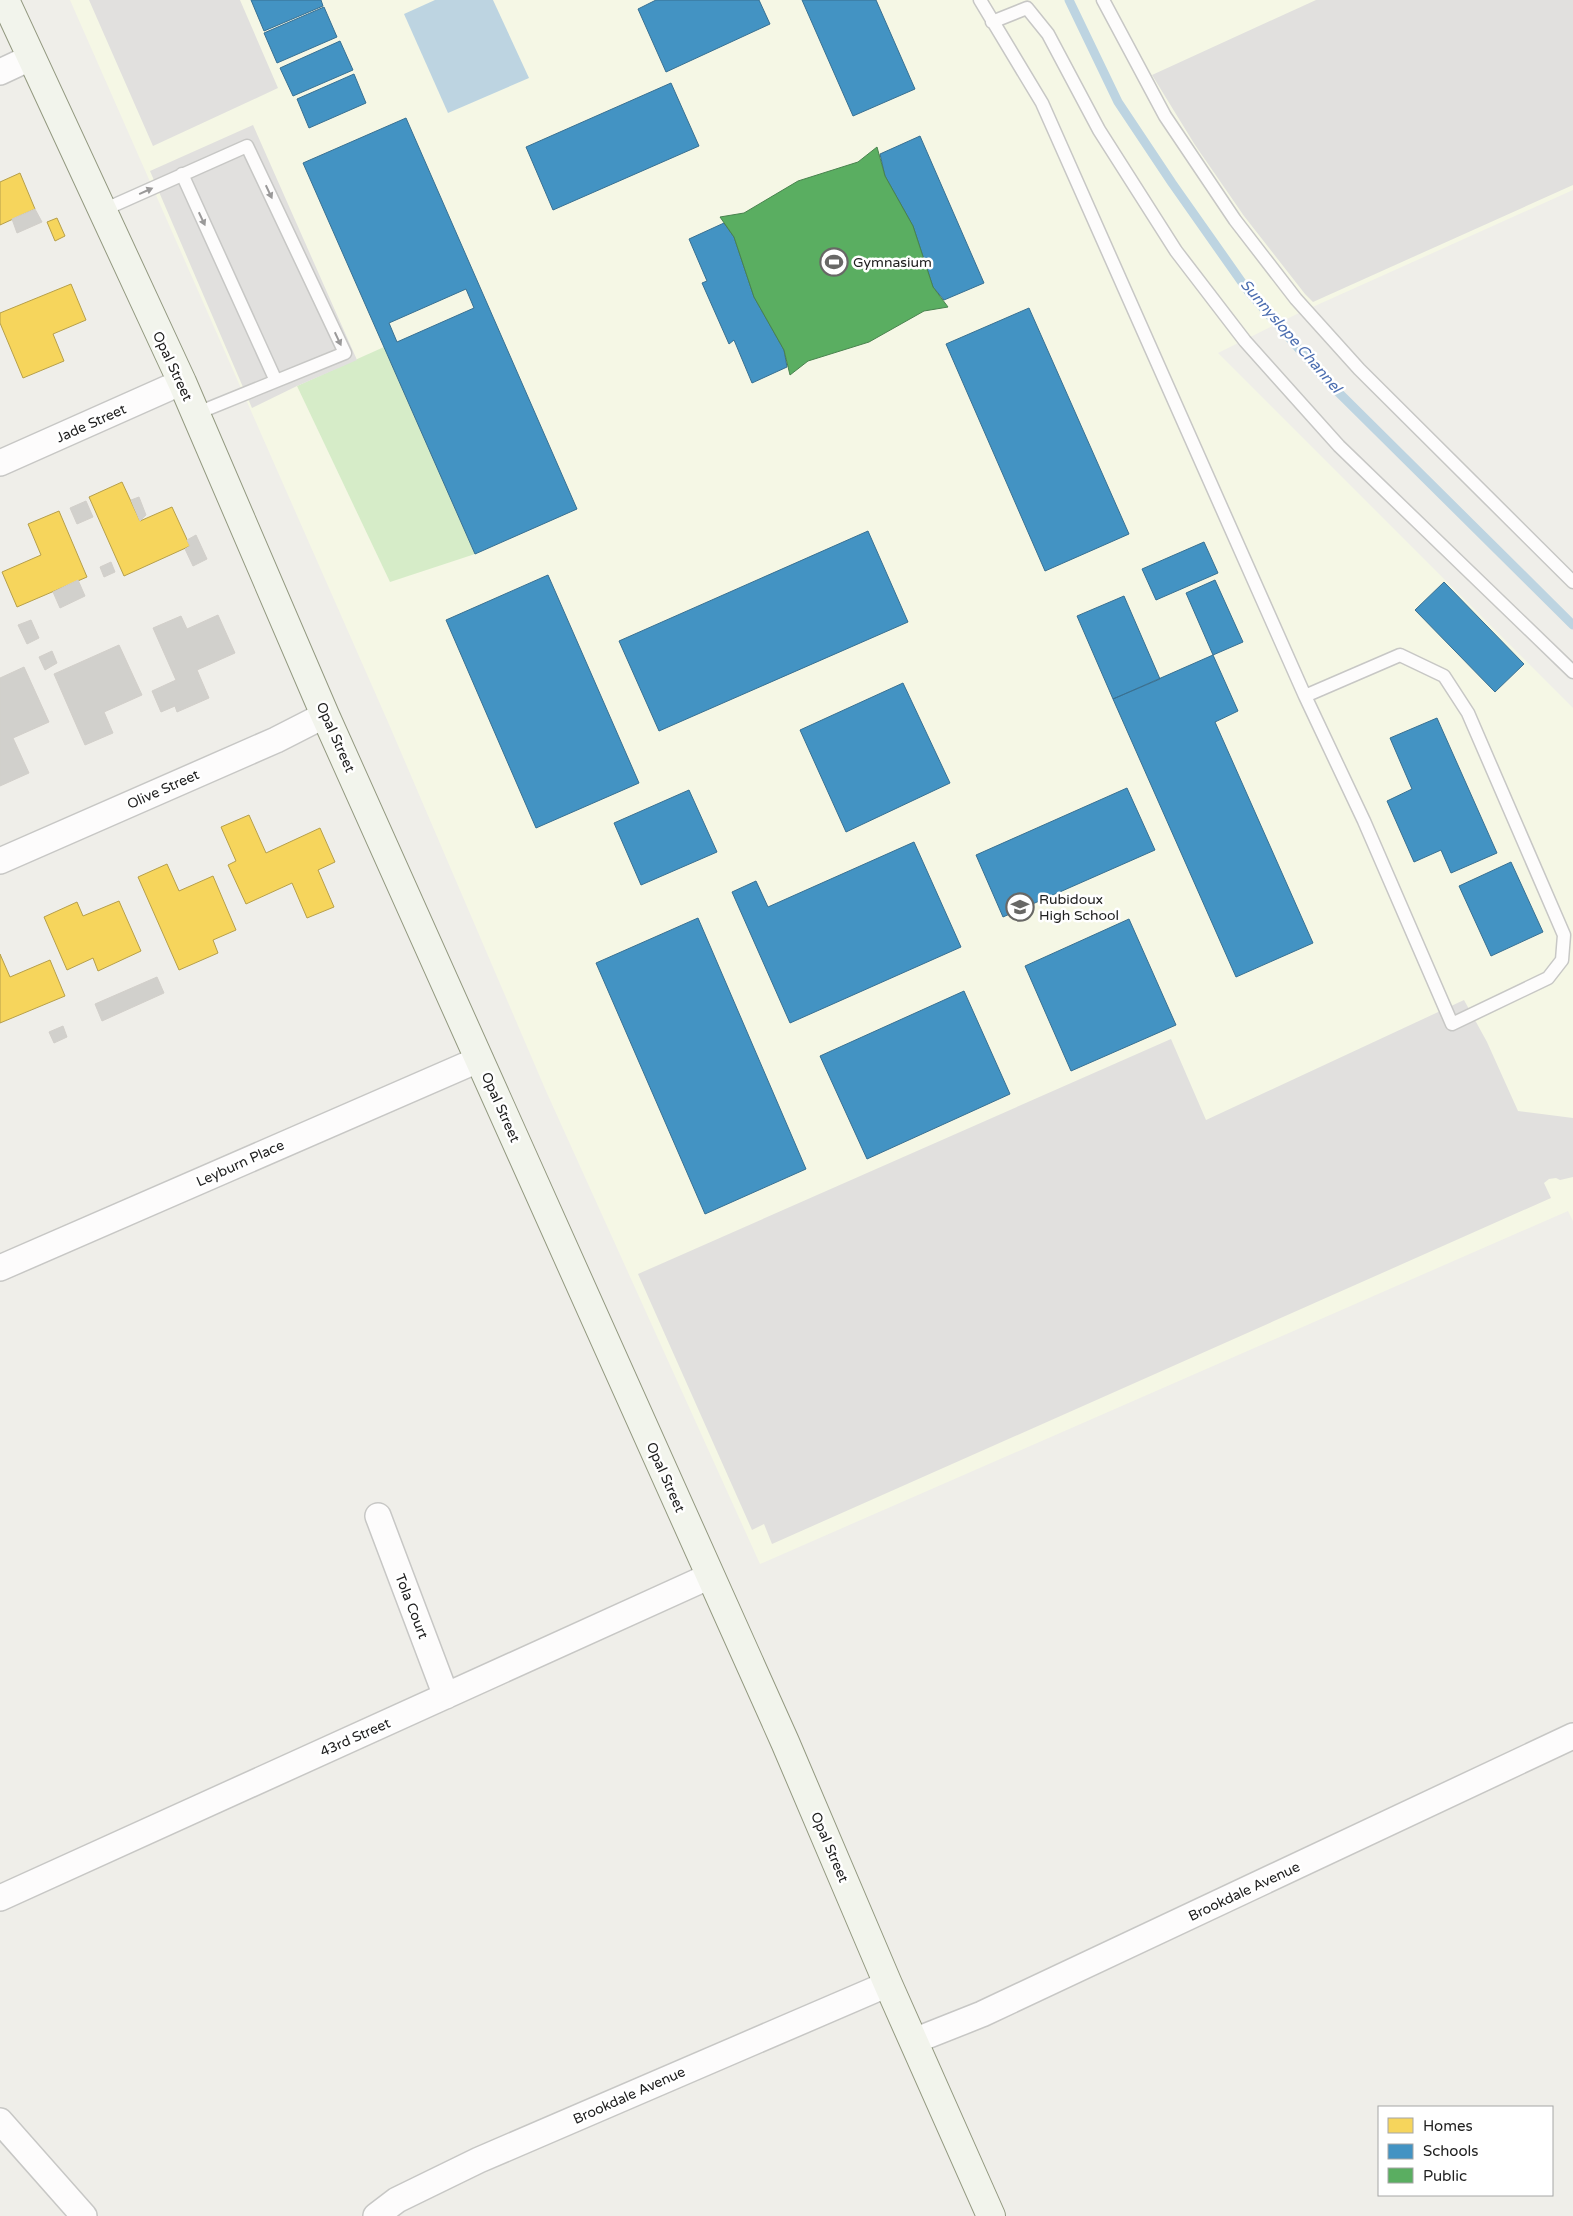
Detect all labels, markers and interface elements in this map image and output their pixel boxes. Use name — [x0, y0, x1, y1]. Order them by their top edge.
one-way arrow — [265, 185, 273, 199]
one-way arrow — [138, 186, 153, 195]
one-way arrow — [198, 212, 206, 226]
sports icon: Gymnasium — [819, 247, 849, 277]
place label: Gymnasium — [853, 254, 932, 271]
water label: Sunnyslope Channel — [1237, 275, 1347, 398]
street label: Opal Street — [149, 329, 196, 404]
one-way arrow — [335, 332, 343, 346]
street label: Jade Street — [54, 400, 129, 446]
street label: Opal Street — [313, 699, 359, 776]
street label: Olive Street — [125, 766, 202, 813]
place label: Rubidoux High School — [1039, 891, 1119, 924]
school or university icon: Rubidoux High School — [1005, 892, 1035, 922]
street label: Opal Street — [478, 1069, 524, 1146]
street label: Leyburn Place — [194, 1136, 287, 1190]
street label: Opal Street — [643, 1439, 689, 1516]
street label: Tola Court — [391, 1571, 432, 1642]
street label: 43rd Street — [317, 1714, 394, 1761]
street label: Opal Street — [807, 1809, 852, 1886]
street label: Brookdale Avenue — [1186, 1858, 1303, 1925]
street label: Brookdale Avenue — [570, 2063, 688, 2128]
legend — [1378, 2106, 1553, 2196]
text: Homes — [1423, 2117, 1473, 2135]
text: Schools — [1423, 2142, 1479, 2160]
text: Public — [1423, 2167, 1467, 2185]

